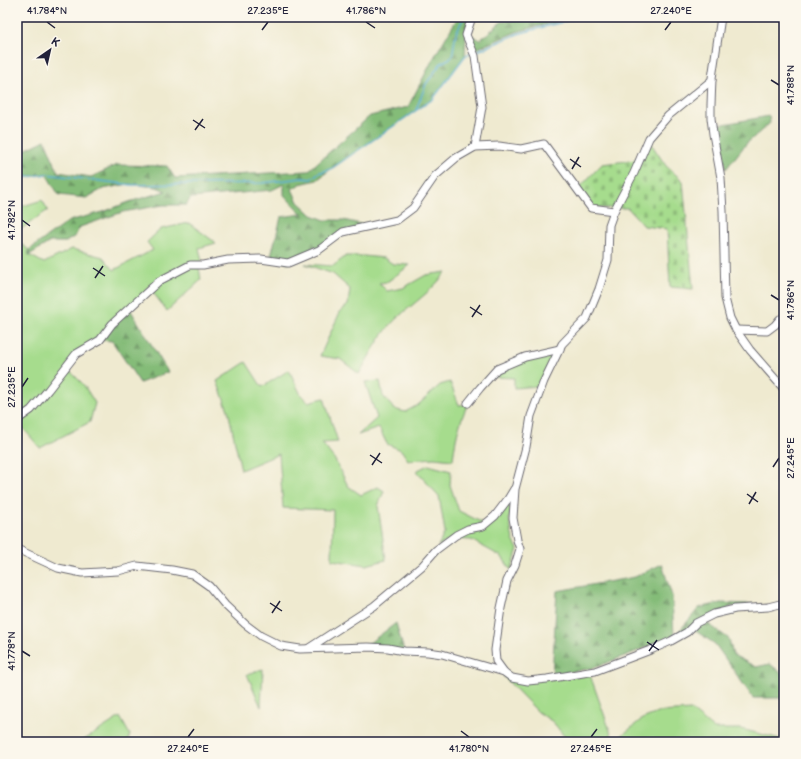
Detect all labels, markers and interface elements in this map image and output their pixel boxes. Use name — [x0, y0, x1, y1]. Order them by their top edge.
text: 41.784°N — [27, 5, 67, 17]
text: 27.235°E — [247, 5, 289, 17]
text: 41.786°N — [346, 5, 386, 17]
text: 27.240°E — [650, 5, 692, 17]
north arrow — [30, 30, 70, 70]
text: K — [49, 35, 62, 50]
text: 41.788°N — [785, 65, 797, 105]
text: 41.782°N — [6, 200, 18, 240]
text: 41.786°N — [785, 280, 797, 320]
text: 27.235°E — [6, 366, 18, 408]
text: 27.245°E — [785, 437, 797, 479]
text: 41.778°N — [6, 631, 18, 671]
text: 27.240°E — [167, 743, 209, 755]
text: 41.780°N — [449, 743, 489, 755]
text: 27.245°E — [570, 743, 612, 755]

